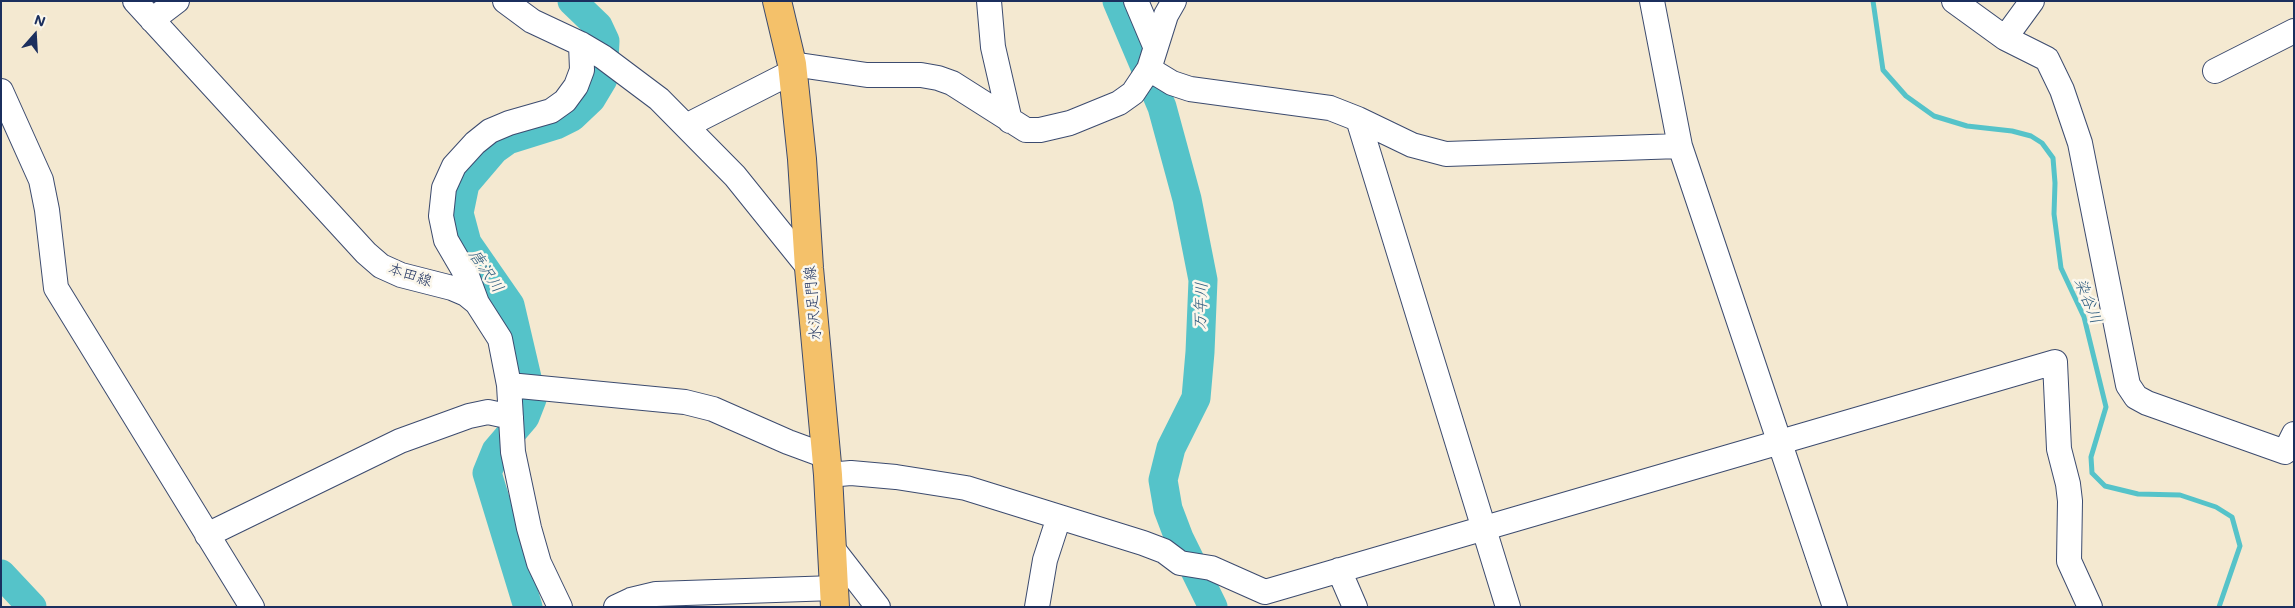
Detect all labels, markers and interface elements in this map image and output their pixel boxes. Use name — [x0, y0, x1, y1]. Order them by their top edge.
north arrow — [10, 10, 60, 60]
text: N — [32, 10, 48, 31]
water label: 唐沢川 — [465, 246, 507, 296]
street label: 本田線 — [386, 259, 434, 291]
street label: 水沢足門線 — [801, 265, 825, 341]
water label: 染谷川 — [2070, 275, 2106, 327]
water label: 万年川 — [1191, 282, 1211, 330]

